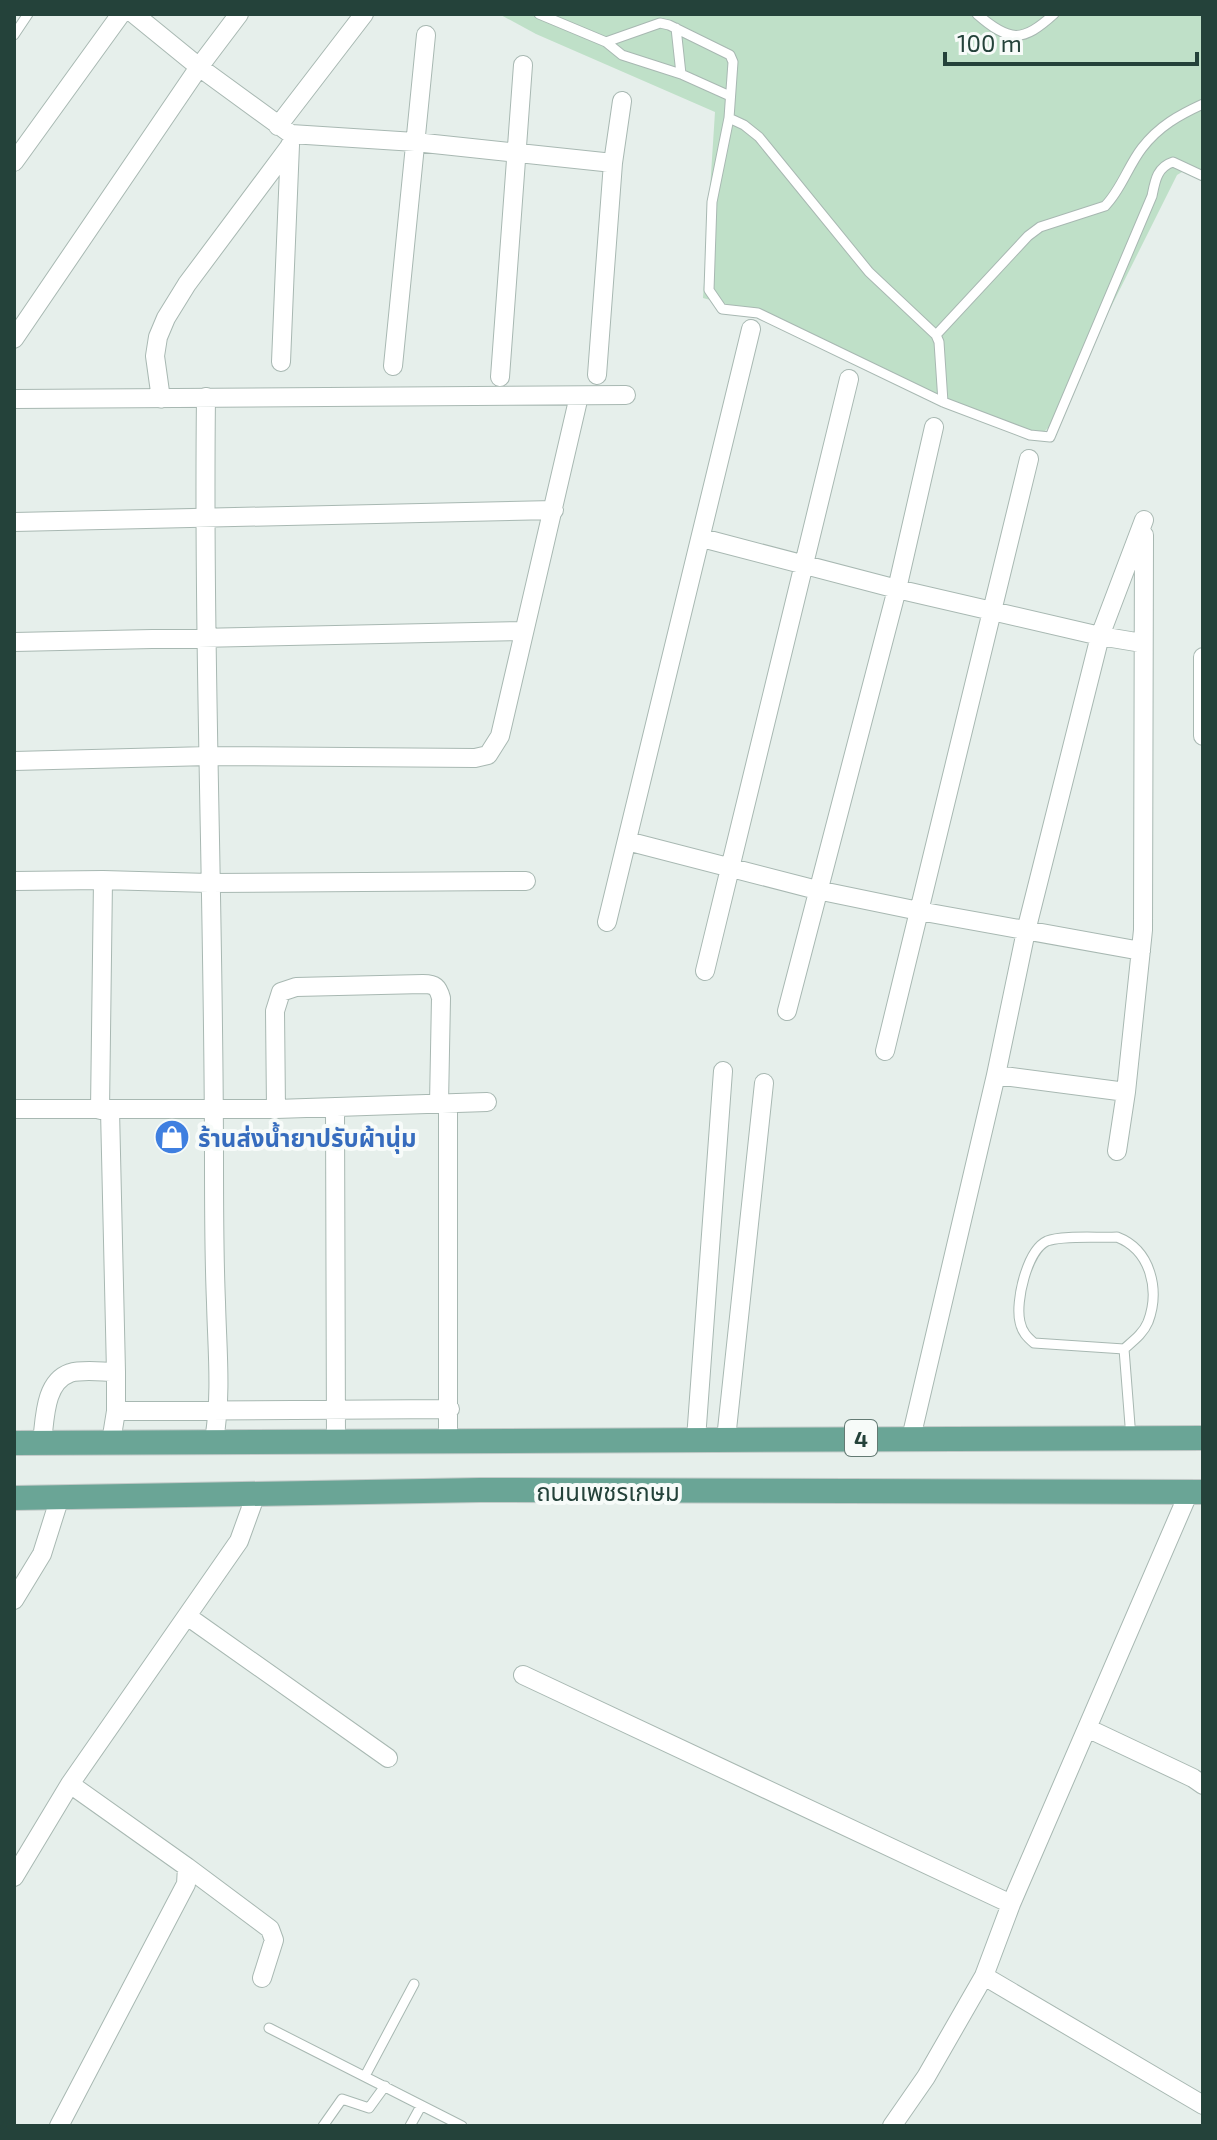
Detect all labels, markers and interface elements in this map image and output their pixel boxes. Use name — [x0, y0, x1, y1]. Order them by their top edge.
scale bar — [945, 16, 1197, 66]
text: 100 m — [957, 28, 1022, 57]
shop icon: ร้านส่งน้ำยาปรับผ้านุ่ม — [153, 1118, 191, 1156]
place label: ร้านส่งน้ำยาปรับผ้านุ่ม — [198, 1122, 417, 1154]
road number: 4 — [845, 1420, 877, 1456]
street label: ถนนเพชรเกษม — [536, 1477, 680, 1506]

